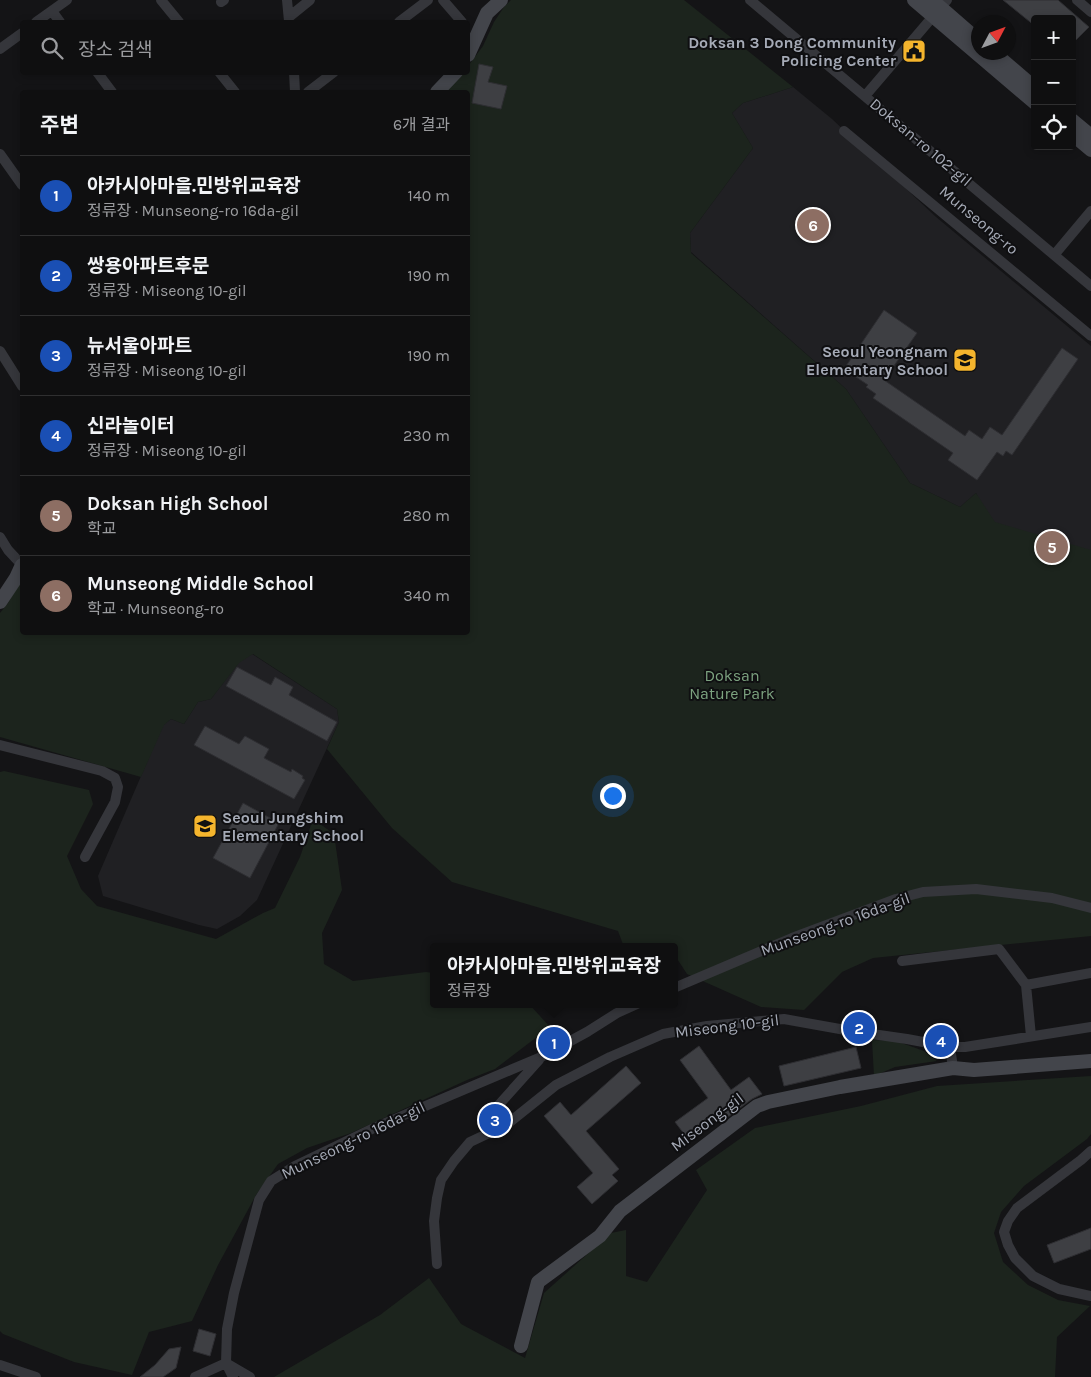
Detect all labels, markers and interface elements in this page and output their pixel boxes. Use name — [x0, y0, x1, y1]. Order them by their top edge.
north arrow — [971, 15, 1016, 60]
map controls — [1031, 15, 1076, 150]
button: + — [1031, 15, 1076, 60]
search box — [20, 20, 470, 75]
place label: Doksan 3 Dong Community Policing Center — [688, 33, 897, 70]
icon: search — [38, 34, 66, 62]
public building icon: Doksan 3 Dong Community Policing Center — [901, 38, 927, 64]
text: 장소 검색 — [78, 39, 152, 61]
button: − — [1031, 60, 1076, 105]
street label: Doksan-ro 102-gil — [866, 94, 976, 190]
button: locate — [1031, 105, 1076, 150]
text: 주변 — [40, 113, 79, 137]
text: 6개 결과 — [393, 115, 450, 134]
text: 아카시아마을.민방위교육장 — [87, 175, 301, 197]
street label: Munseong-ro — [936, 182, 1022, 258]
text: 1 — [53, 186, 59, 205]
text: 140 m — [408, 186, 450, 205]
text: 정류장 · Munseong-ro 16da-gil — [87, 201, 299, 220]
pin: 6 — [797, 206, 829, 244]
text: 쌍용아파트후문 — [87, 255, 209, 277]
text: 2 — [51, 266, 61, 285]
text: 190 m — [407, 266, 450, 285]
text: 정류장 · Miseong 10-gil — [87, 281, 246, 300]
text: 뉴서울아파트 — [87, 335, 192, 357]
place label: Seoul Yeongnam Elementary School — [806, 342, 948, 379]
text: 3 — [51, 346, 61, 365]
text: 190 m — [407, 346, 450, 365]
school or university icon: Seoul Yeongnam Elementary School — [952, 347, 978, 373]
text: 정류장 · Miseong 10-gil — [87, 361, 246, 380]
text: 신라놀이터 — [87, 415, 174, 437]
text: 4 — [51, 426, 61, 445]
text: 230 m — [403, 426, 450, 445]
text: 정류장 · Miseong 10-gil — [87, 441, 246, 460]
text: Doksan High School — [87, 493, 268, 515]
text: 5 — [51, 506, 61, 525]
text: 280 m — [403, 506, 450, 525]
text: 학교 — [87, 519, 116, 538]
pin: 5 — [1036, 528, 1068, 566]
text: Munseong Middle School — [87, 573, 314, 595]
text: 6 — [51, 586, 61, 605]
text: 340 m — [403, 586, 450, 605]
text: 학교 · Munseong-ro — [87, 599, 224, 618]
park label: Doksan Nature Park — [689, 666, 775, 703]
your location — [600, 783, 626, 809]
place label: Seoul Jungshim Elementary School — [222, 808, 364, 845]
school or university icon: Seoul Jungshim Elementary School — [192, 813, 218, 839]
street label: Munseong-ro 16da-gil — [758, 888, 912, 960]
popup — [430, 943, 678, 1008]
text: 아카시아마을.민방위교육장 — [447, 955, 661, 977]
text: 정류장 — [447, 981, 491, 1000]
pin: 2 — [843, 1009, 875, 1047]
street label: Miseong 10-gil — [674, 1010, 780, 1042]
pin: 4 — [925, 1022, 957, 1060]
pin: 1 — [538, 1024, 570, 1062]
street label: Miseong-gil — [667, 1088, 747, 1156]
street label: Munseong-ro 16da-gil — [278, 1097, 428, 1183]
pin: 3 — [479, 1101, 511, 1139]

